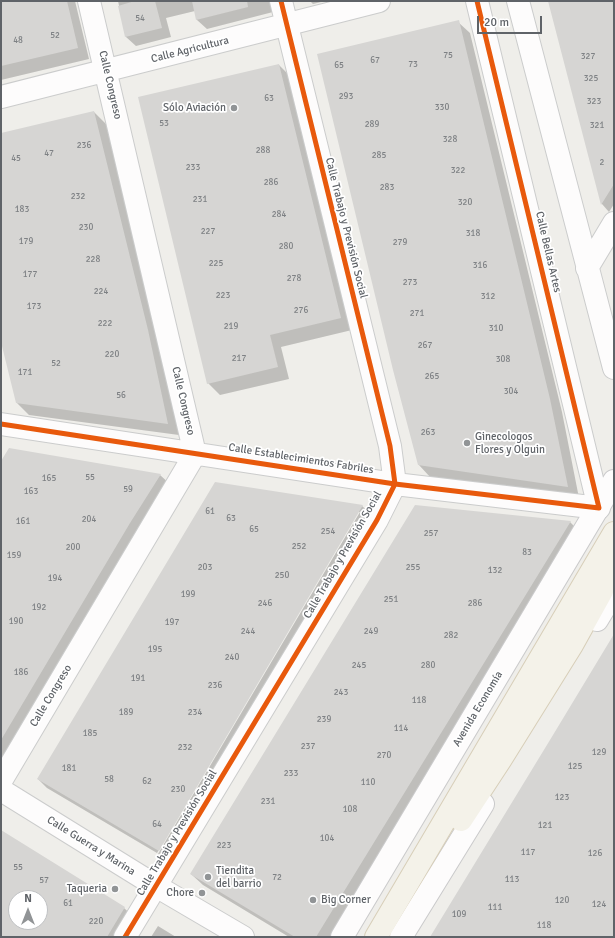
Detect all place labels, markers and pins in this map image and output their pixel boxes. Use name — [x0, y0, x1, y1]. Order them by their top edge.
place label: Sólo Aviación — [163, 101, 226, 115]
marker: Sólo Aviación — [229, 103, 239, 113]
place label: Ginecologos Flores y Olguin — [475, 430, 545, 456]
marker: Ginecologos Flores y Olguin — [462, 438, 472, 448]
place label: Tiendita del barrio — [216, 864, 261, 890]
marker: Tiendita del barrio — [203, 872, 213, 882]
place label: Taqueria — [67, 882, 107, 896]
marker: Taqueria — [110, 884, 120, 894]
place label: Chore — [166, 886, 194, 900]
marker: Chore — [197, 888, 207, 898]
place label: Big Corner — [321, 893, 371, 907]
marker: Big Corner — [308, 895, 318, 905]

